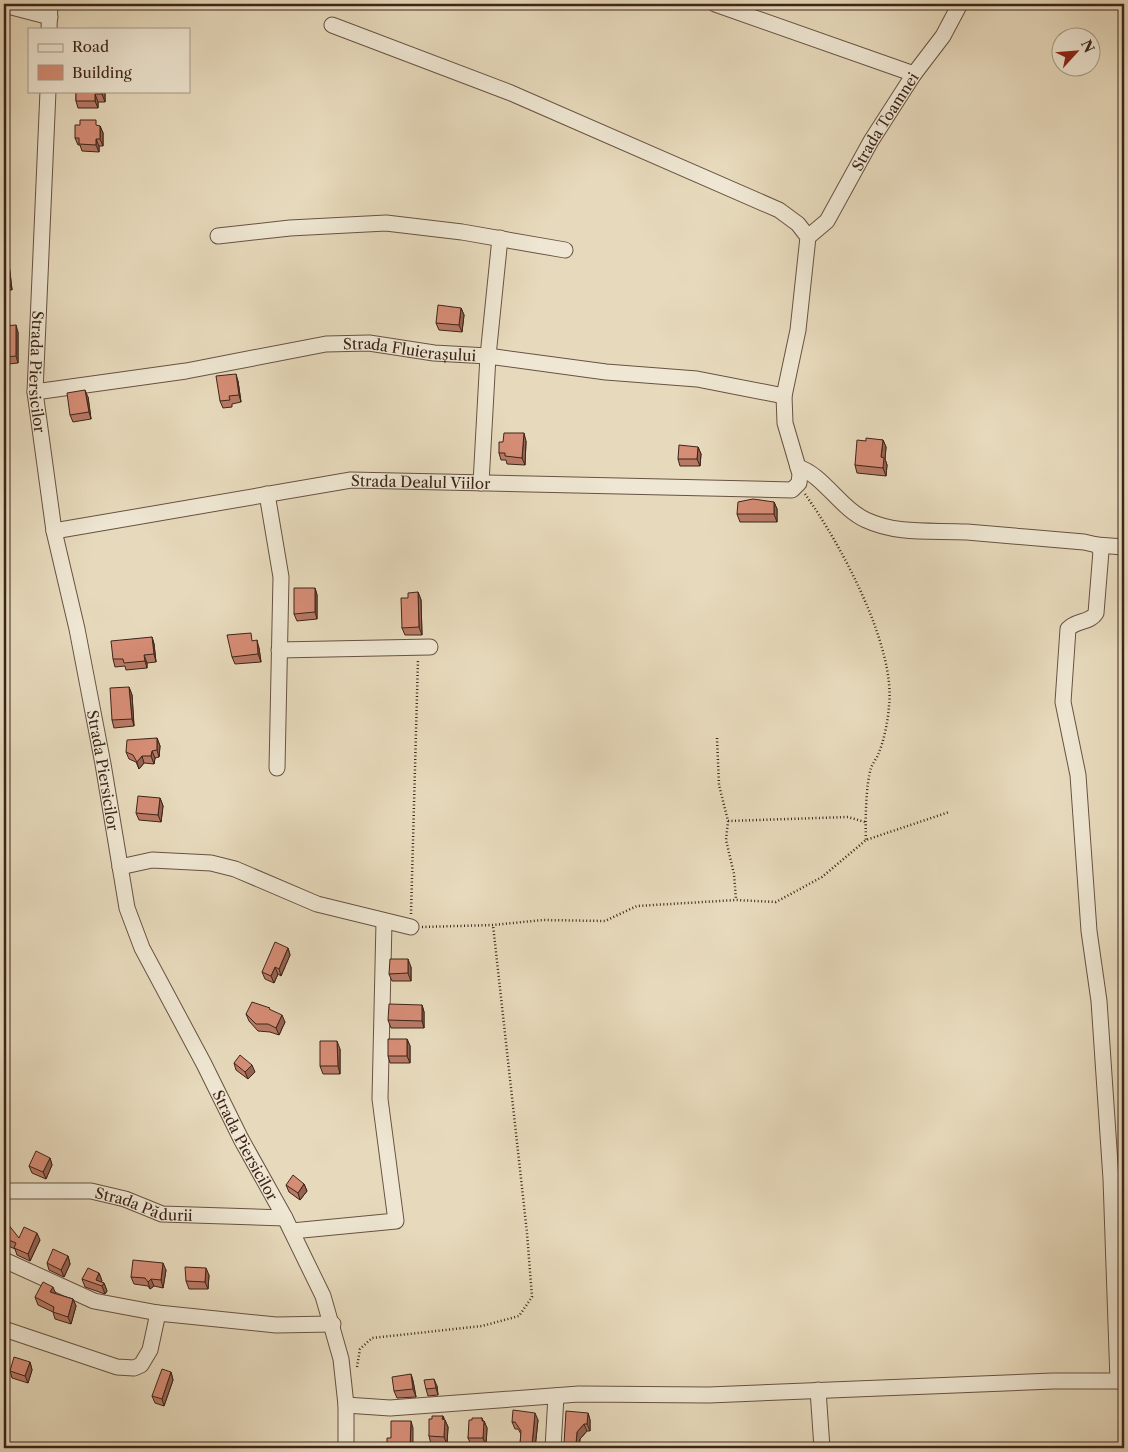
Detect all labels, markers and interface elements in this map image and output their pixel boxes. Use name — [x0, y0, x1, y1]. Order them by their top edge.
legend — [28, 28, 190, 92]
north arrow — [1050, 28, 1100, 78]
text: Road — [72, 37, 109, 56]
text: N — [1077, 37, 1098, 56]
text: Building — [72, 63, 132, 82]
street label: Strada Toamnei — [847, 68, 922, 174]
street label: Strada Piersicilor — [25, 310, 50, 434]
street label: Strada Fluierașului — [343, 333, 477, 365]
street label: Strada Dealul Viilor — [351, 471, 491, 493]
street label: Strada Piersicilor — [83, 708, 124, 833]
street label: Strada Piersicilor — [209, 1087, 283, 1204]
street label: Strada Pădurii — [93, 1183, 193, 1225]

